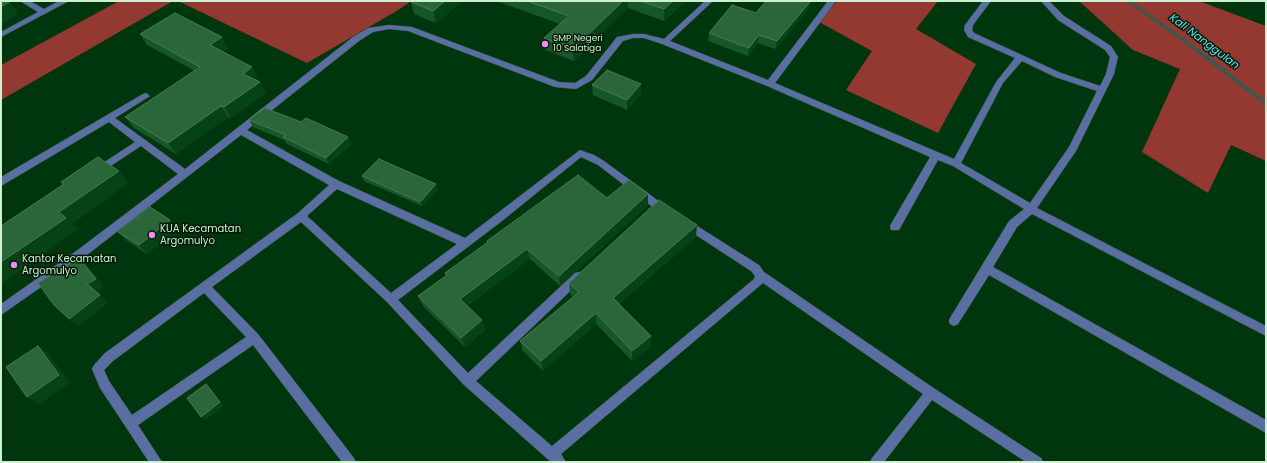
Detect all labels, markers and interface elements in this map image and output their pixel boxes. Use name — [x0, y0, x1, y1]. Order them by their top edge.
water label: Kali Nanggulan — [1166, 11, 1242, 73]
place label: SMP Negeri 10 Salatiga — [553, 34, 603, 55]
marker: SMP Negeri 10 Salatiga — [540, 39, 550, 49]
place label: KUA Kecamatan Argomulyo — [160, 223, 241, 246]
marker: KUA Kecamatan Argomulyo — [147, 230, 157, 240]
place label: Kantor Kecamatan Argomulyo — [22, 253, 116, 276]
marker: Kantor Kecamatan Argomulyo — [9, 260, 19, 270]

